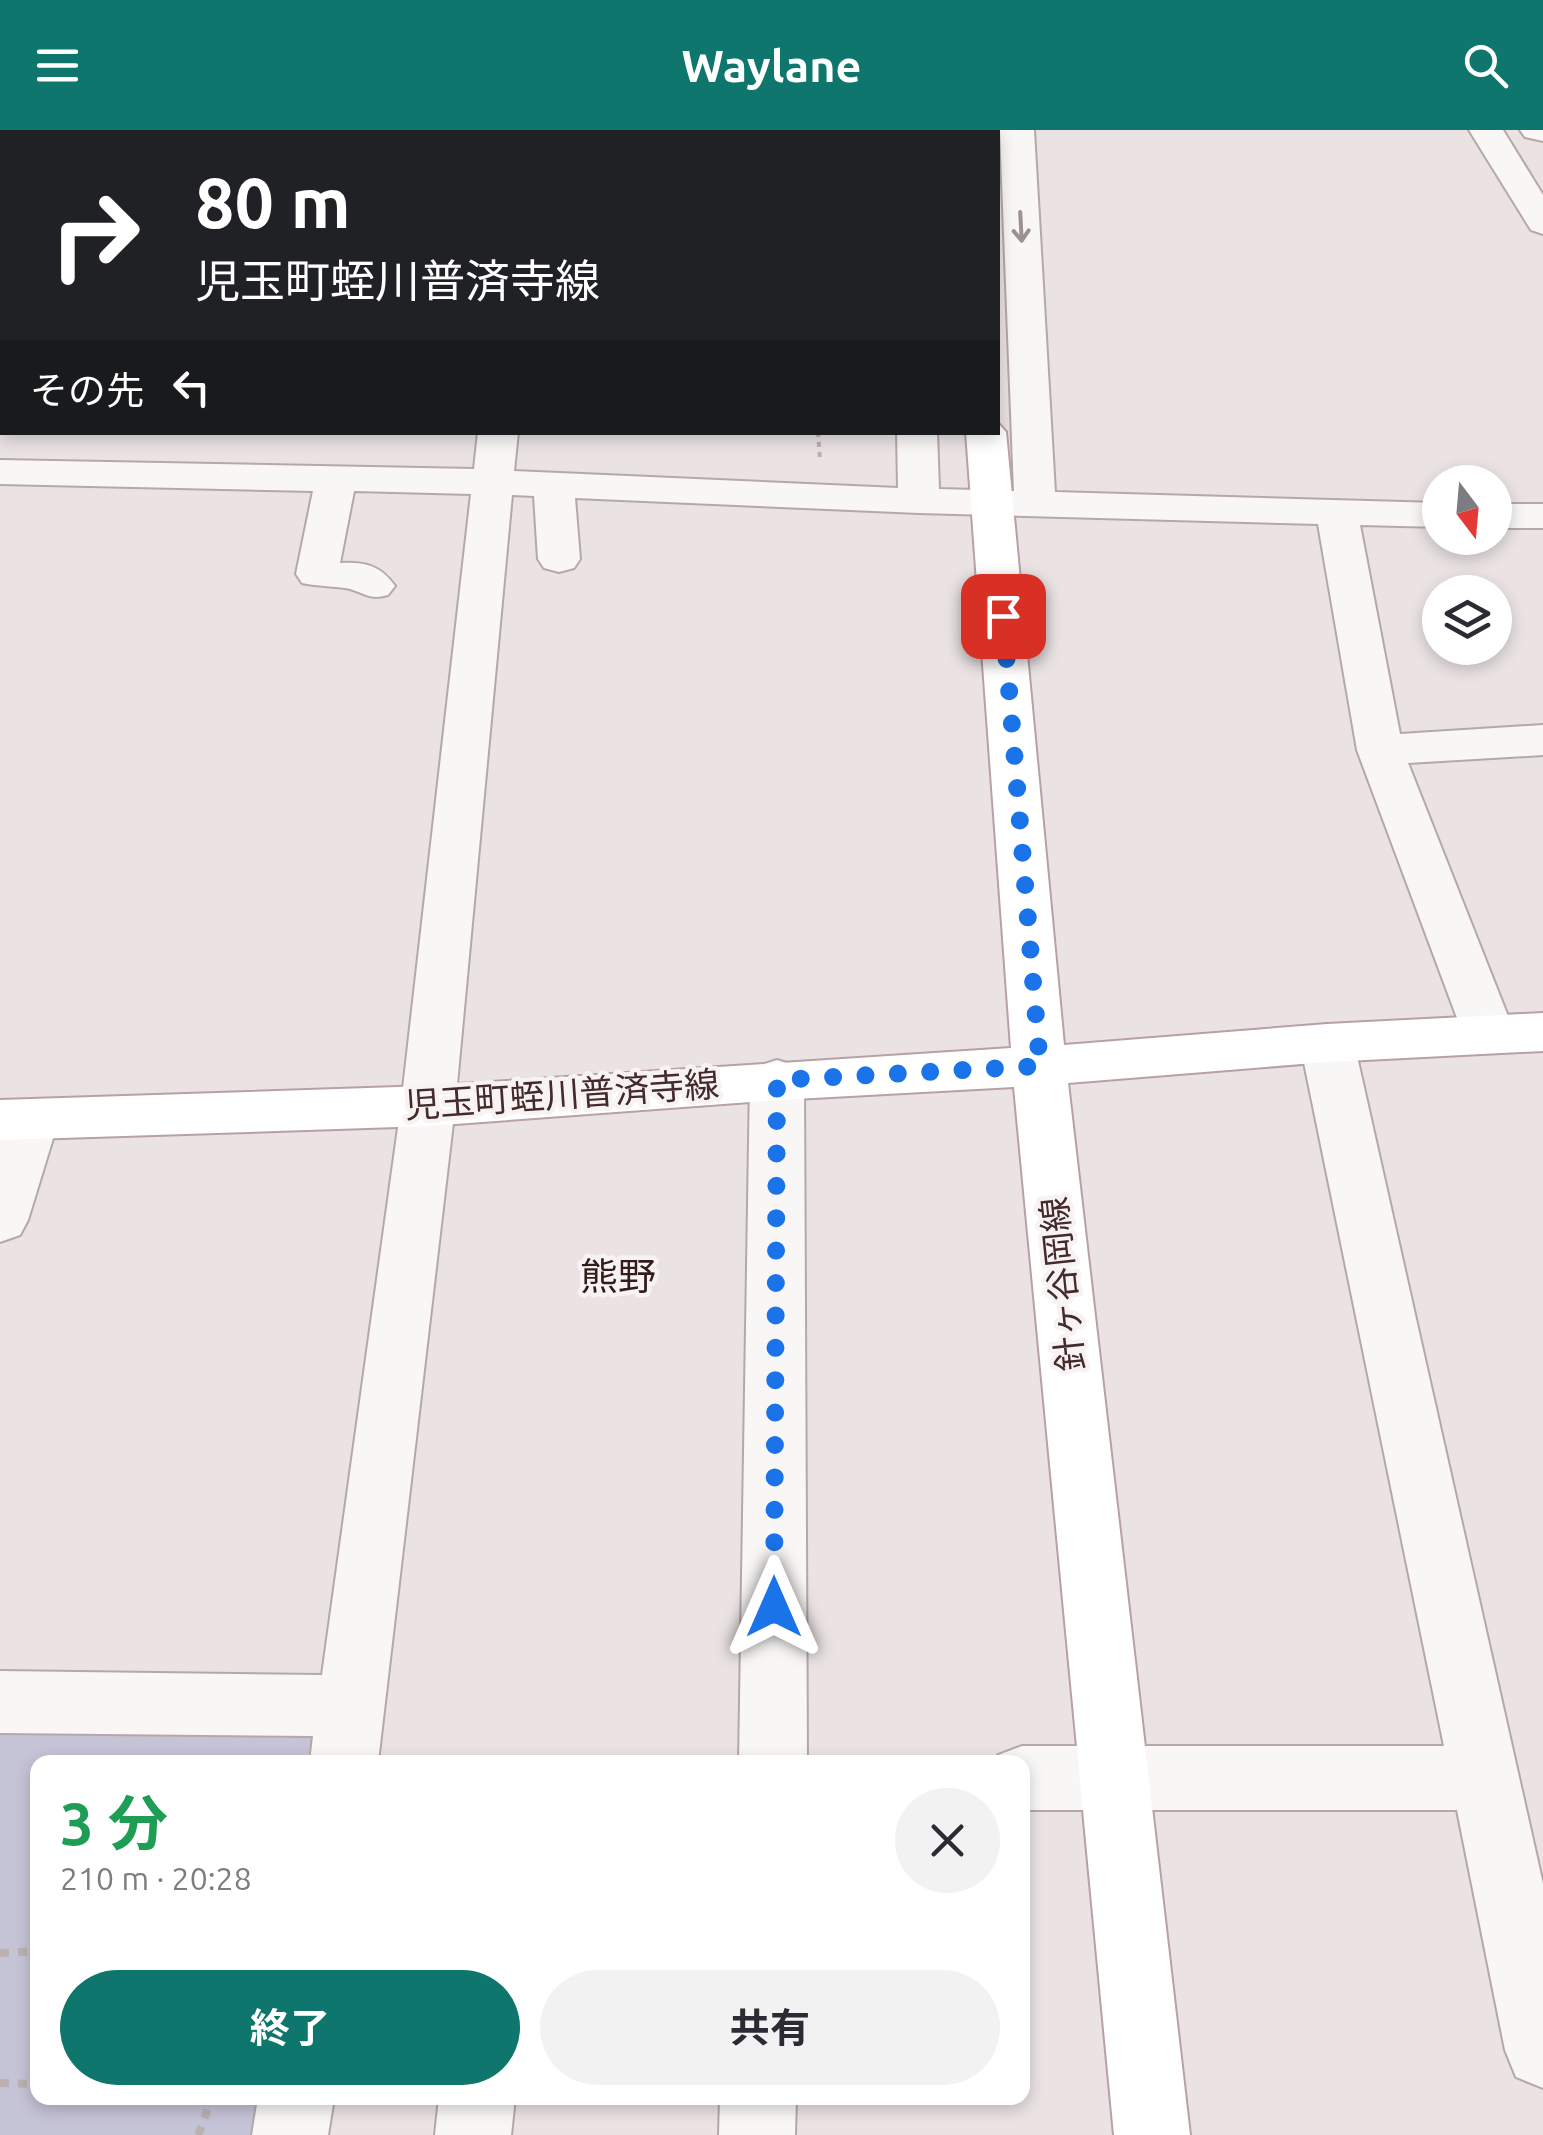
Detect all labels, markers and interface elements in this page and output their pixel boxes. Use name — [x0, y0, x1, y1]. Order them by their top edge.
icon: menu — [30, 38, 85, 93]
icon: search — [1458, 38, 1513, 93]
text: Waylane — [682, 40, 861, 91]
text: 80 m — [195, 163, 351, 241]
icon: right — [30, 170, 160, 300]
one-way arrow — [1012, 211, 1031, 243]
text: 児玉町蛭川普済寺線 — [195, 255, 600, 306]
icon: left — [164, 360, 219, 415]
text: その先 — [30, 369, 144, 411]
north arrow — [1422, 465, 1512, 555]
map controls — [1422, 465, 1512, 665]
pin — [961, 574, 1046, 659]
button: layers — [1422, 575, 1512, 665]
icon: arrive — [976, 589, 1031, 644]
street label: 児玉町蛭川普済寺線 — [403, 1063, 720, 1125]
street label: 針ヶ谷岡線 — [1033, 1195, 1091, 1373]
district label: 熊野 — [580, 1255, 656, 1297]
position arrow — [722, 1555, 826, 1659]
button: close — [895, 1788, 1000, 1893]
text: 3 分 — [60, 1789, 168, 1856]
text: 210 m · 20:28 — [60, 1860, 252, 1896]
button: 終了 — [60, 1970, 520, 2085]
button: 共有 — [540, 1970, 1000, 2085]

